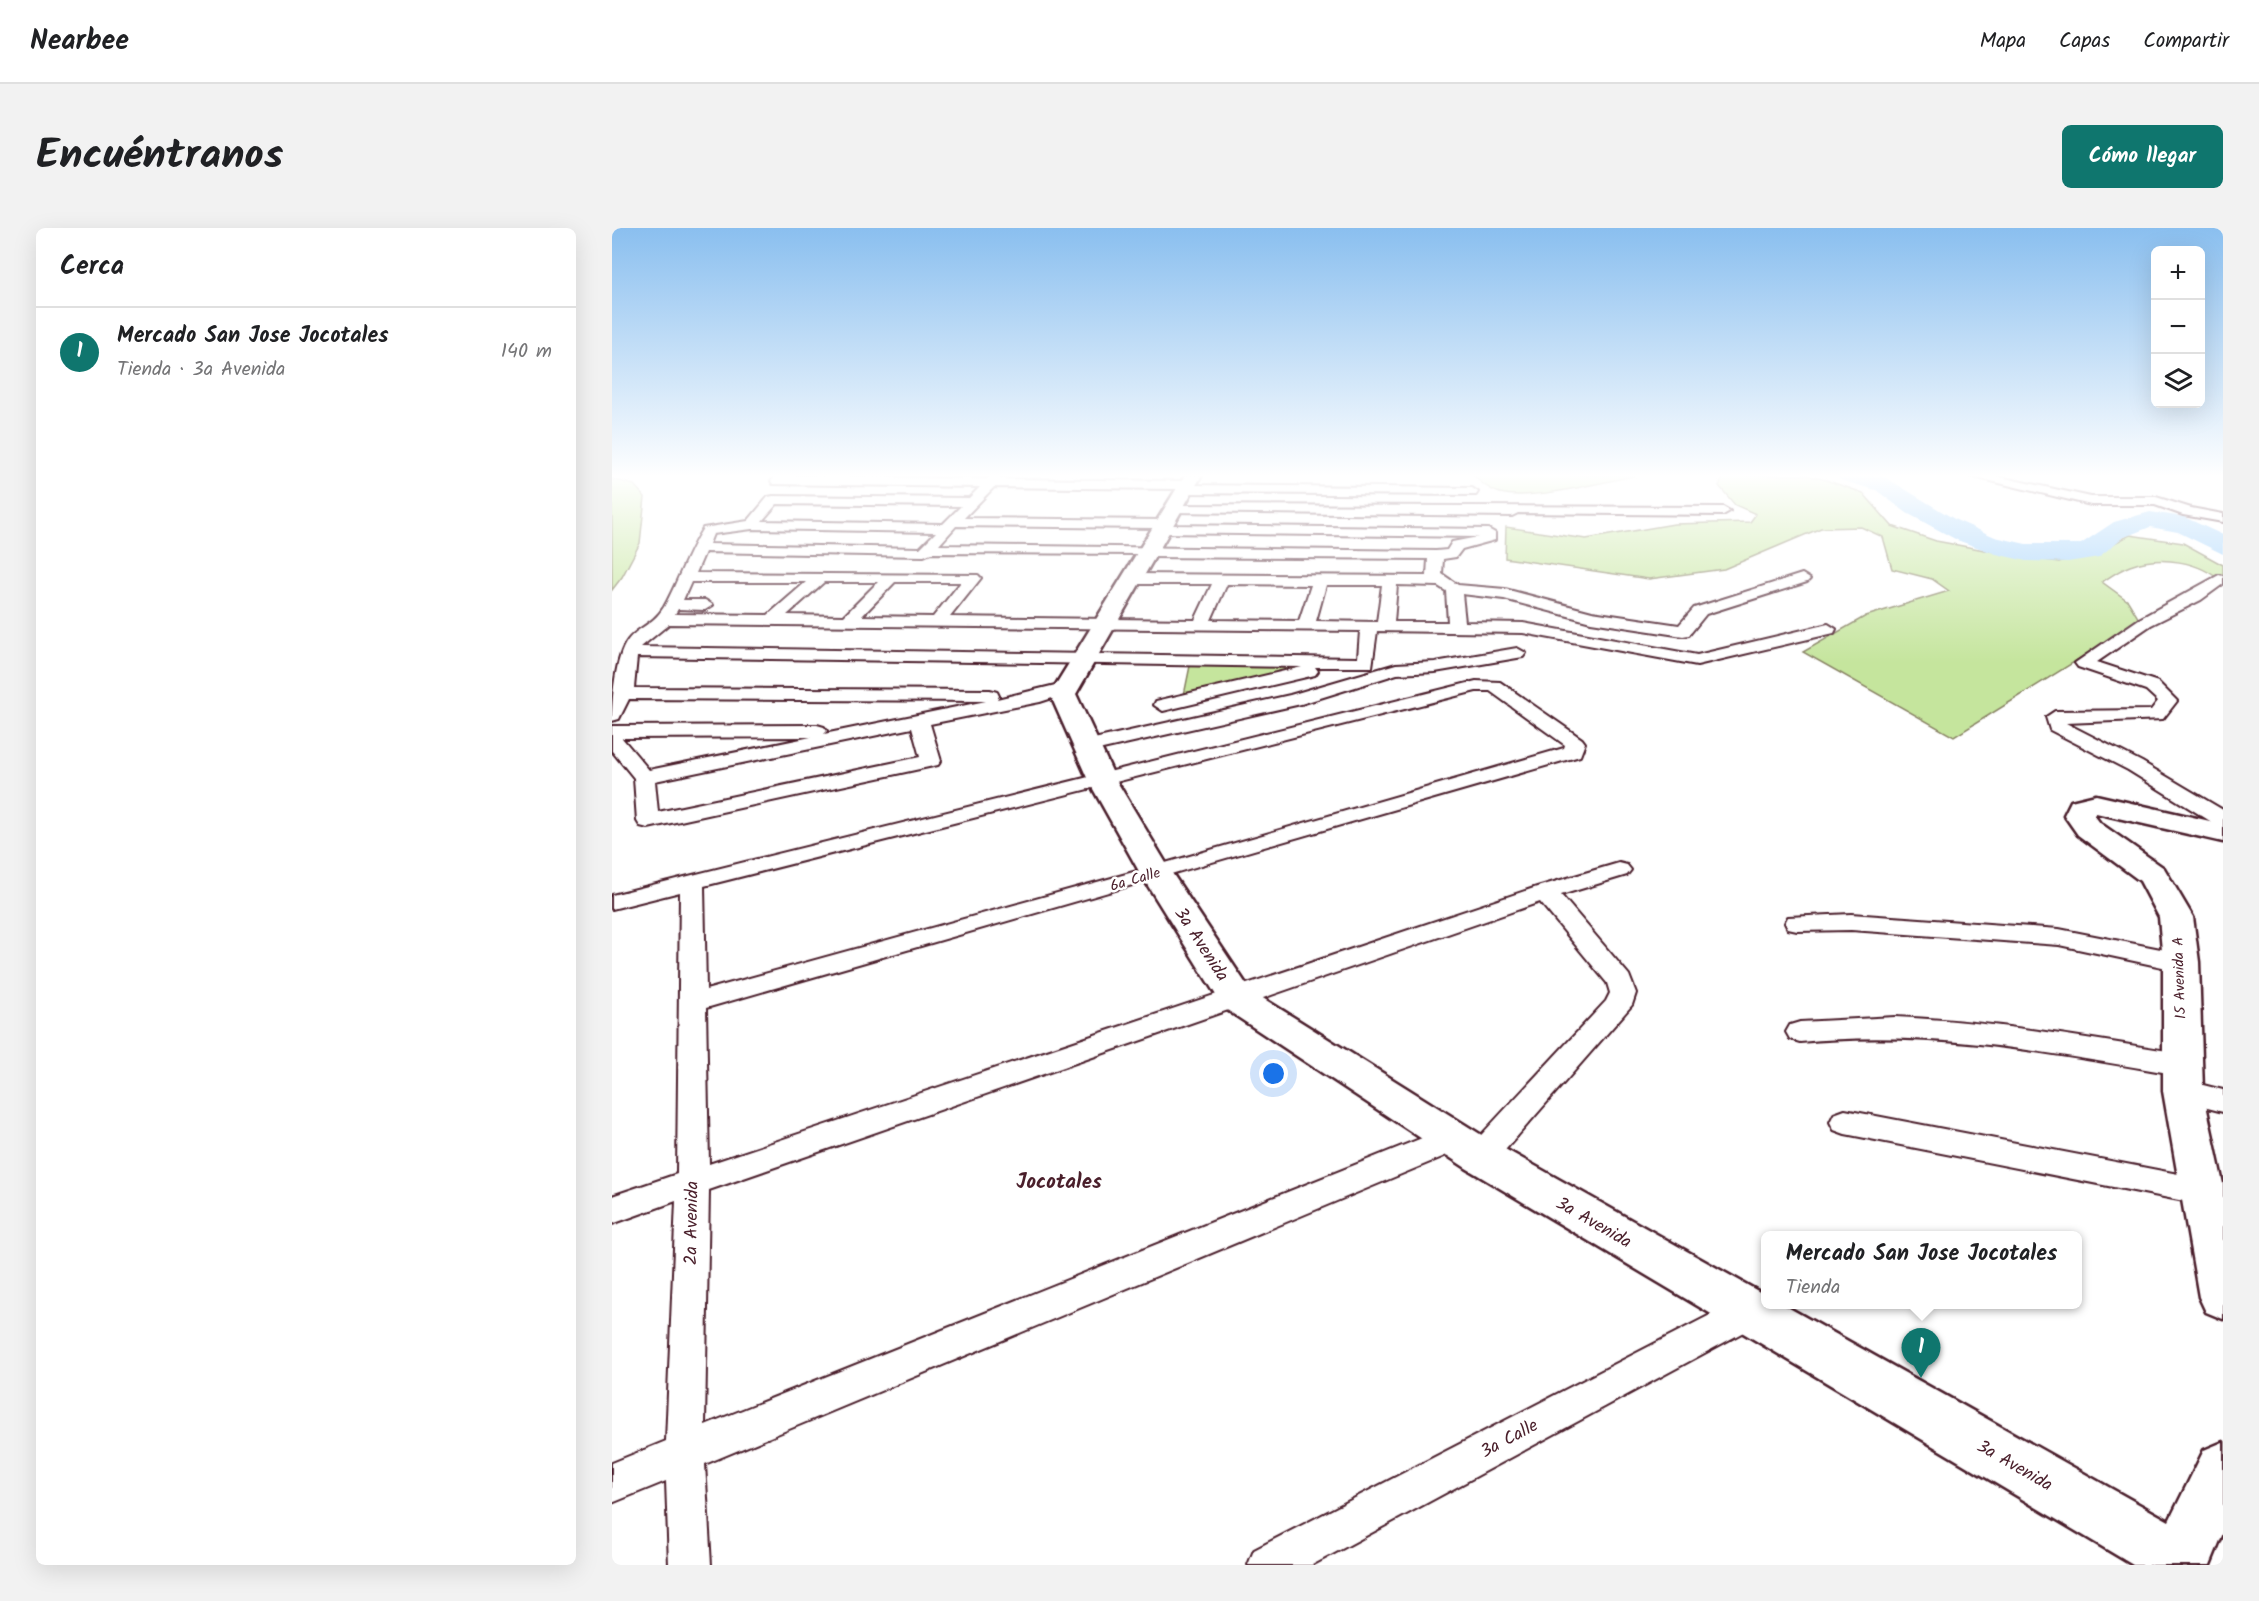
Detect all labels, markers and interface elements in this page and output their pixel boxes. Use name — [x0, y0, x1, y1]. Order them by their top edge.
text: Nearbee — [30, 19, 129, 64]
text: Mapa — [1980, 25, 2026, 58]
text: Capas — [2059, 25, 2110, 58]
text: Compartir — [2143, 25, 2229, 58]
text: Encuéntranos — [36, 123, 283, 190]
button: Cómo llegar — [2062, 125, 2223, 188]
text: Cerca — [60, 246, 124, 288]
map controls — [2151, 246, 2205, 408]
button: + — [2151, 246, 2205, 300]
button: − — [2151, 300, 2205, 354]
text: Mercado San Jose Jocotales — [117, 319, 388, 354]
text: 1 — [76, 336, 83, 368]
text: 140 m — [501, 336, 552, 368]
text: Tienda · 3a Avenida — [117, 354, 285, 386]
button: layers — [2151, 354, 2205, 408]
street label: 6a Calle — [1107, 861, 1164, 899]
street label: 3a Avenida — [1166, 902, 1236, 988]
street label: 15 Avenida A — [2167, 936, 2193, 1019]
your location — [1259, 1059, 1288, 1088]
district label: Jocotales — [1016, 1166, 1102, 1199]
street label: 2a Avenida — [677, 1181, 708, 1265]
street label: 3a Avenida — [1550, 1190, 1637, 1257]
popup — [1761, 1231, 2082, 1309]
text: Mercado San Jose Jocotales — [1786, 1237, 2057, 1272]
text: Tienda — [1786, 1272, 1840, 1304]
pin: 1 — [1902, 1328, 1940, 1378]
street label: 3a Calle — [1475, 1412, 1544, 1467]
street label: 3a Avenida — [1971, 1433, 2058, 1500]

